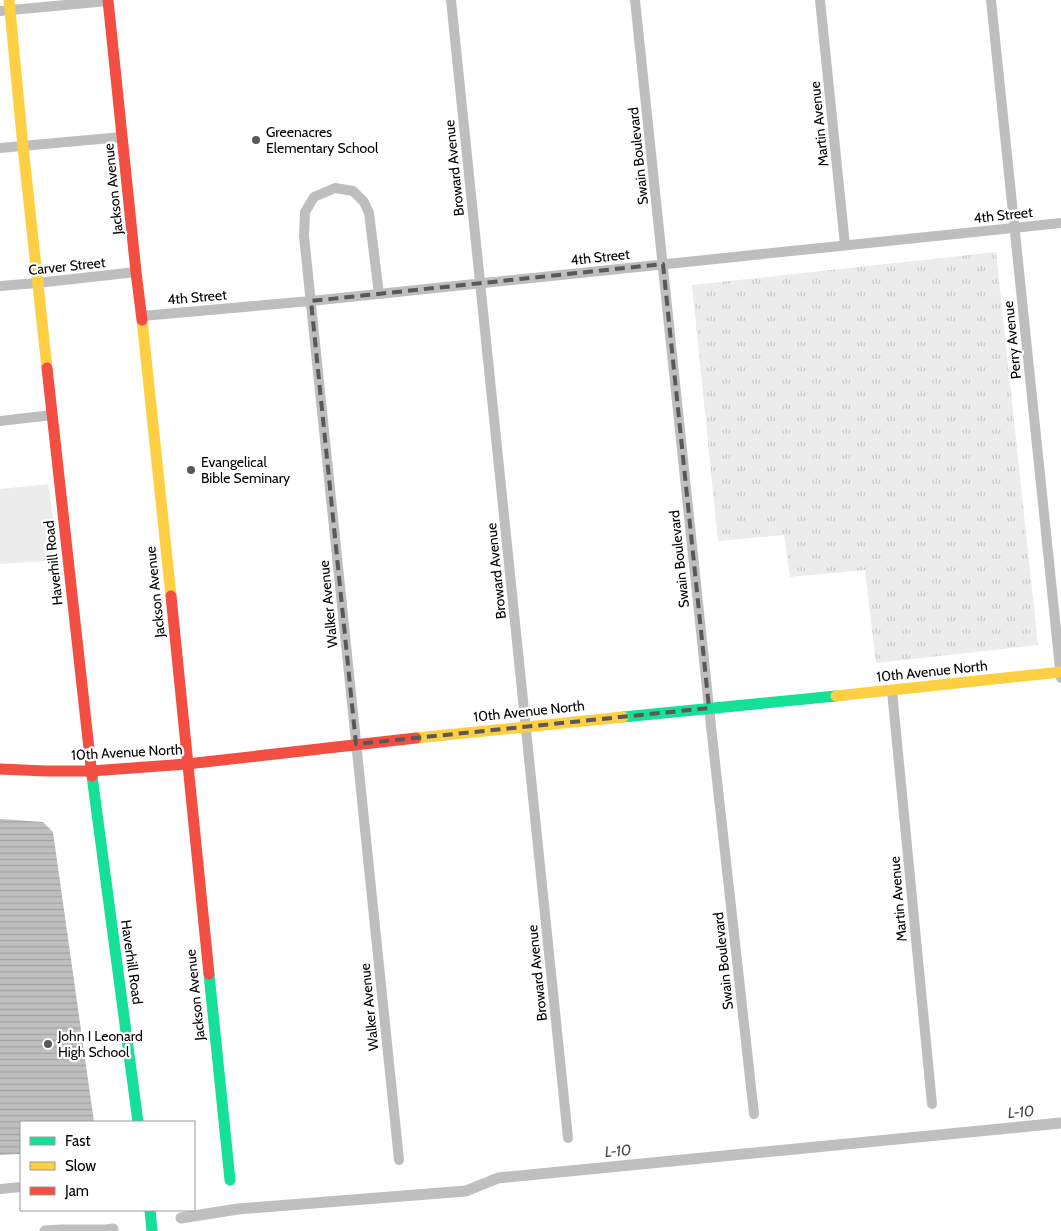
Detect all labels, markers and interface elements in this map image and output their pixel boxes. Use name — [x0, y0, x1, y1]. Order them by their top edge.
street label: Martin Avenue — [806, 81, 832, 167]
street label: Swain Boulevard — [624, 106, 652, 206]
street label: Broward Avenue — [440, 119, 468, 217]
place label: Greenacres Elementary School — [266, 123, 379, 157]
marker: Greenacres Elementary School — [250, 134, 262, 146]
street label: Jackson Avenue — [99, 142, 127, 237]
street label: 4th Street — [972, 203, 1034, 227]
street label: 4th Street — [569, 245, 631, 269]
street label: Carver Street — [28, 253, 107, 279]
street label: 4th Street — [167, 285, 228, 309]
street label: Perry Avenue — [999, 300, 1025, 380]
place label: Evangelical Bible Seminary — [201, 453, 290, 487]
marker: Evangelical Bible Seminary — [185, 464, 197, 476]
street label: Swain Boulevard — [665, 509, 693, 609]
street label: Haverhill Road — [40, 520, 66, 606]
street label: Broward Avenue — [482, 522, 510, 620]
street label: Jackson Avenue — [141, 545, 169, 640]
street label: Walker Avenue — [314, 559, 342, 649]
street label: 10th Avenue North — [876, 656, 988, 686]
street label: 10th Avenue North — [473, 696, 585, 726]
street label: 10th Avenue North — [71, 740, 183, 764]
street label: Martin Avenue — [885, 856, 911, 942]
street label: Swain Boulevard — [709, 911, 737, 1011]
street label: Haverhill Road — [117, 919, 147, 1005]
street label: Broward Avenue — [523, 924, 551, 1022]
street label: Jackson Avenue — [181, 948, 209, 1043]
street label: Walker Avenue — [355, 962, 383, 1052]
place label: John I Leonard High School — [57, 1027, 143, 1061]
marker: John I Leonard High School — [42, 1038, 54, 1050]
water label: L-10 — [1007, 1102, 1035, 1122]
legend — [20, 1121, 195, 1211]
text: Fast — [65, 1132, 90, 1150]
water label: L-10 — [604, 1141, 632, 1161]
text: Slow — [65, 1157, 96, 1175]
text: Jam — [64, 1182, 89, 1200]

